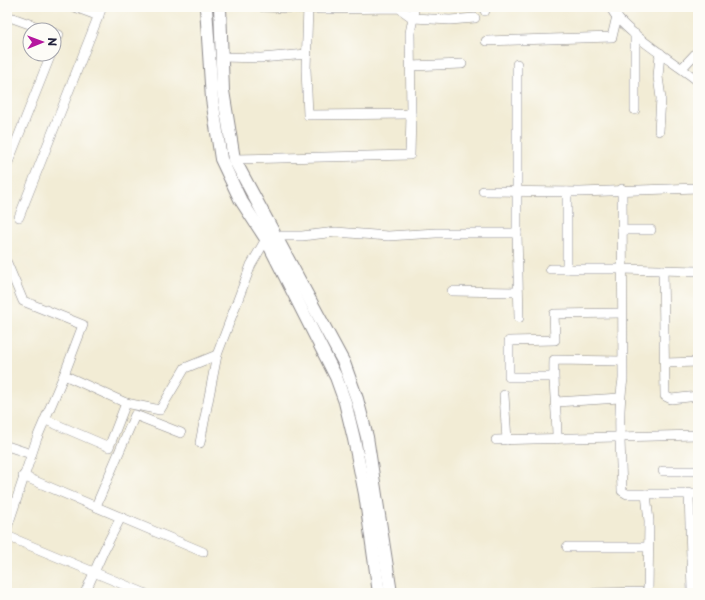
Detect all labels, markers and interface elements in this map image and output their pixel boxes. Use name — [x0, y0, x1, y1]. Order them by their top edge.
north arrow — [22, 22, 62, 62]
text: N — [44, 37, 61, 47]

